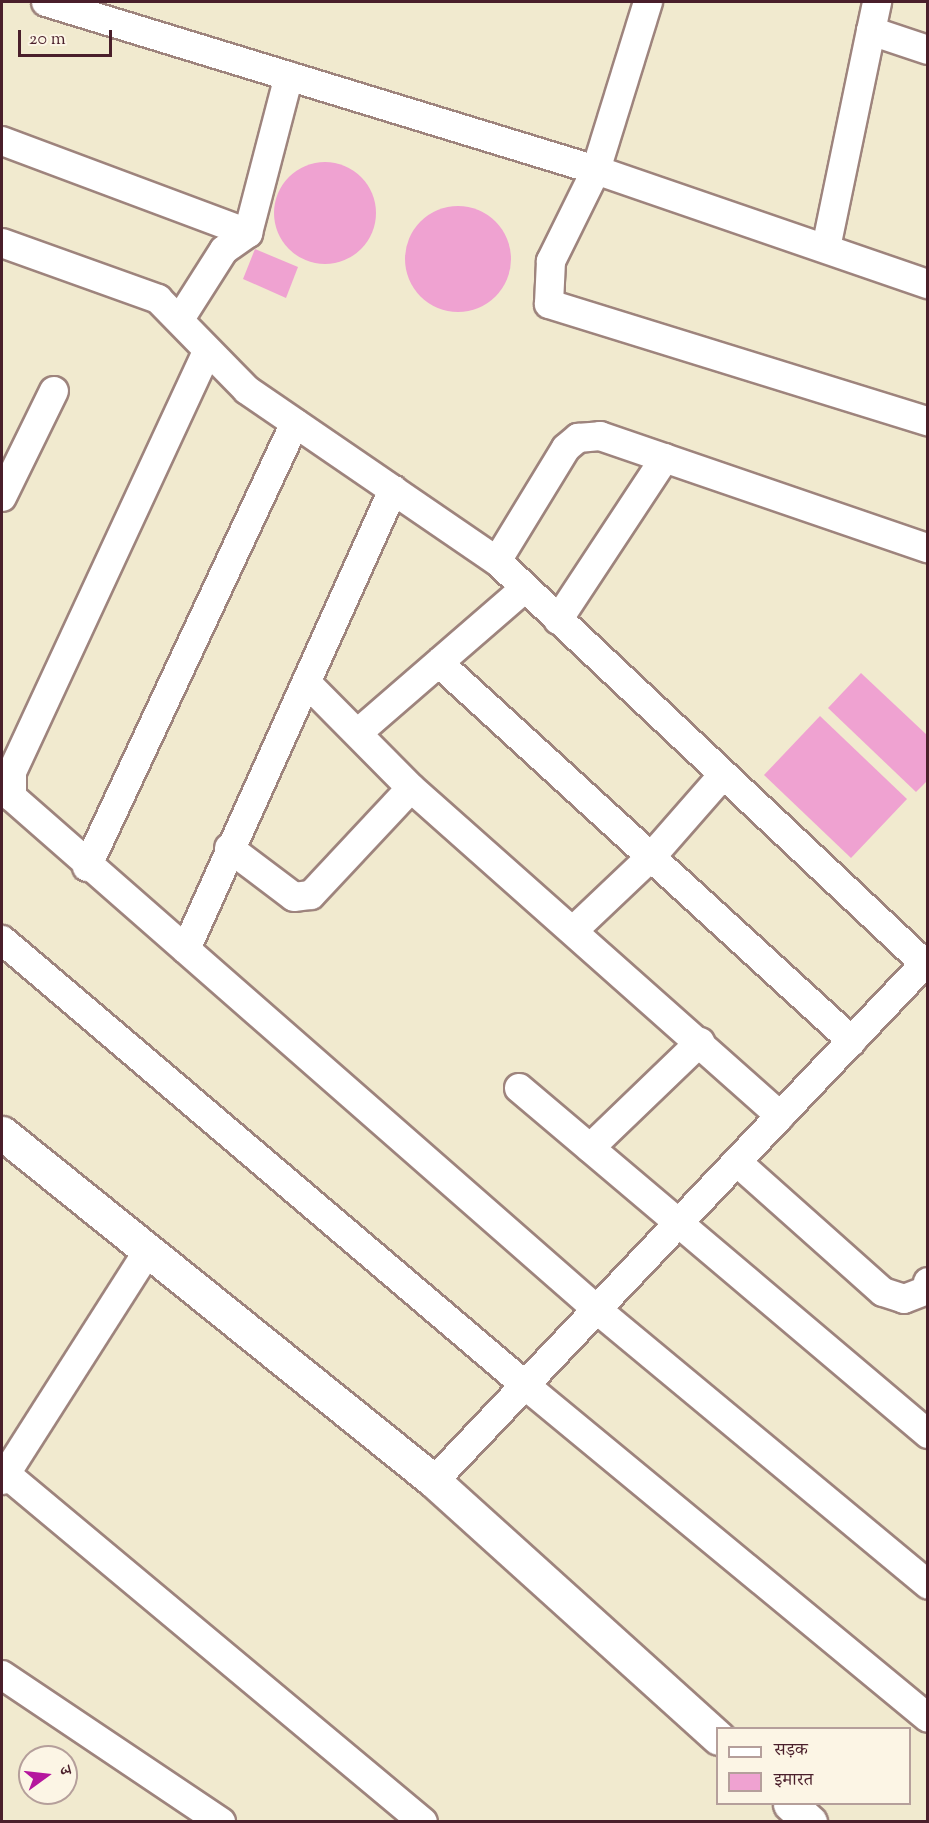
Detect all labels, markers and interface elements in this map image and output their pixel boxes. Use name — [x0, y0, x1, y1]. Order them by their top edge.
scale bar — [21, 18, 116, 56]
text: 20 m — [29, 27, 66, 53]
legend — [716, 1727, 911, 1805]
text: सड़क — [774, 1738, 808, 1764]
north arrow — [18, 1745, 78, 1805]
text: उ — [52, 1764, 76, 1778]
text: इमारत — [774, 1768, 813, 1794]

